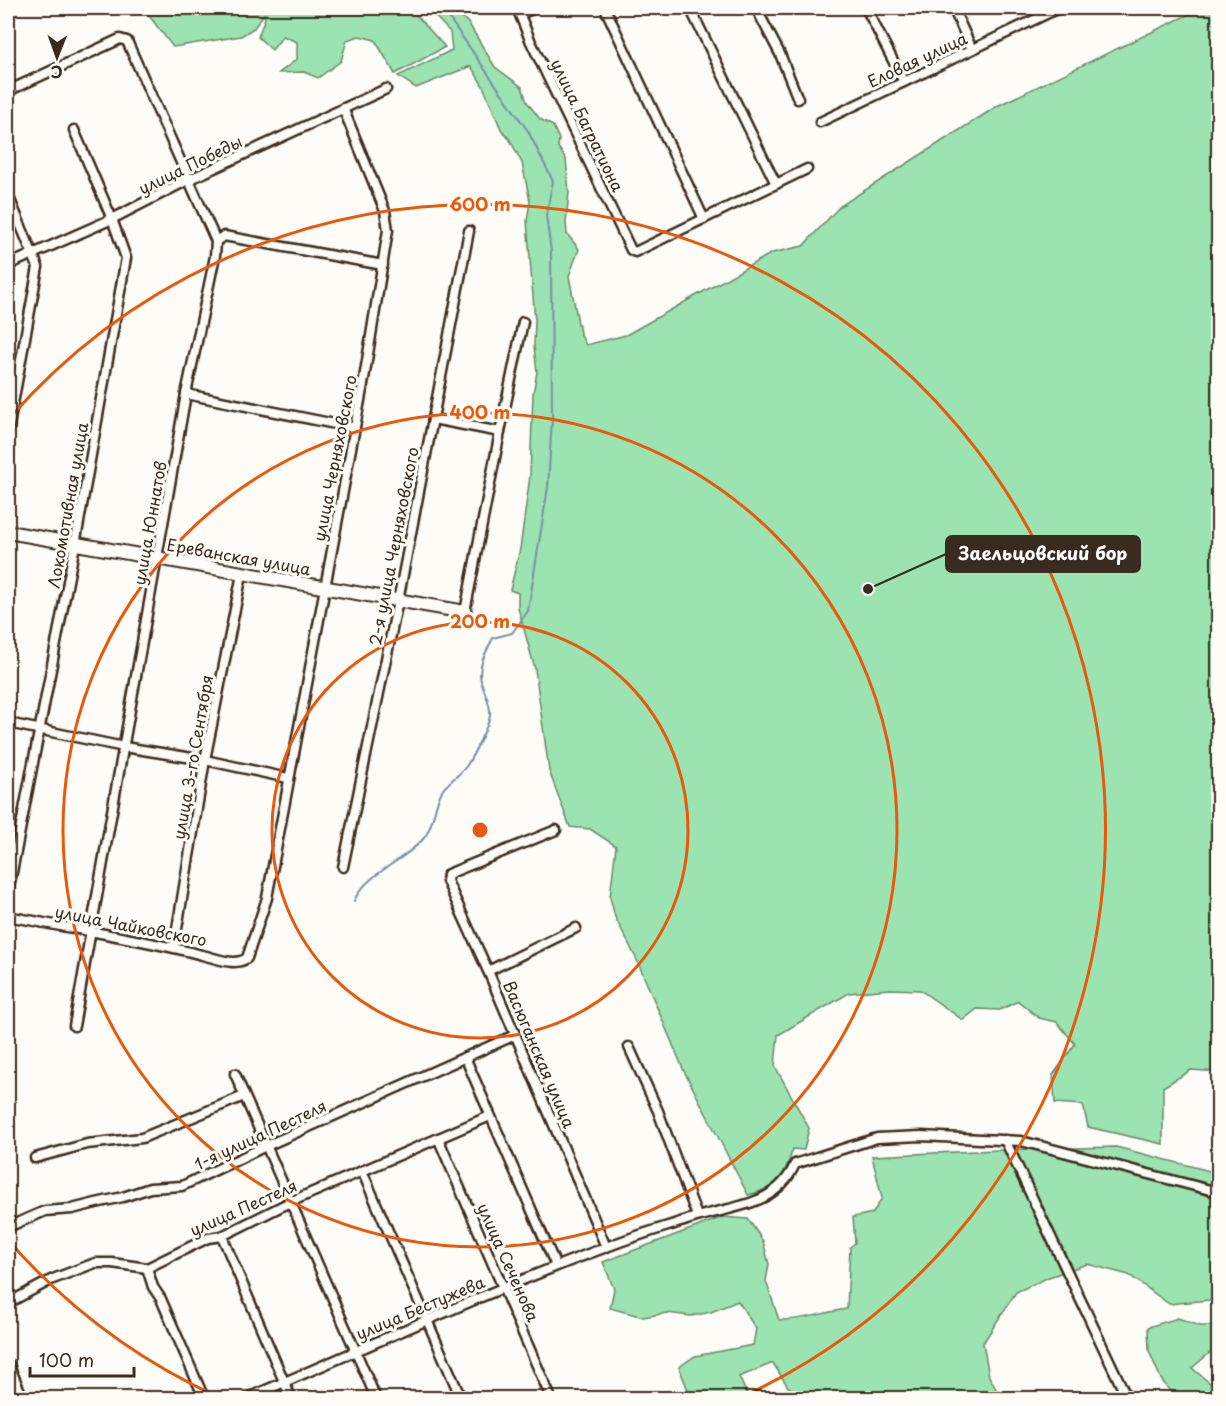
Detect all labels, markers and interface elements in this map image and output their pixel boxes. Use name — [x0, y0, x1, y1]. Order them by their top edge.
street label: Еловая улица — [863, 25, 971, 93]
north arrow — [27, 27, 87, 87]
street label: улица Багратиона — [545, 54, 631, 196]
text: С — [50, 61, 63, 85]
street label: улица Победы — [134, 128, 246, 200]
text: 600 m — [449, 190, 511, 217]
street label: улица Черняховского — [306, 373, 362, 543]
text: 400 m — [450, 398, 510, 425]
street label: Локомотивная улица — [41, 420, 93, 590]
street label: 2-я улица Черняховского — [362, 445, 424, 647]
street label: улица Юннатов — [126, 459, 172, 587]
street label: Ереванская улица — [165, 532, 313, 580]
callout: Заельцовский бор — [946, 536, 1140, 572]
text: Заельцовский бор — [958, 539, 1127, 566]
text: 200 m — [450, 607, 510, 634]
street label: улица 3-го Сентября — [166, 673, 218, 841]
centre of rings — [470, 820, 490, 840]
street label: улица Чайковского — [53, 899, 209, 951]
street label: Васюганская улица — [498, 977, 582, 1131]
street label: 1-я улица Пестеля — [190, 1093, 330, 1175]
street label: улица Пестеля — [186, 1173, 300, 1241]
street label: улица Сеченова — [472, 1199, 546, 1325]
street label: улица Бестужева — [352, 1269, 488, 1345]
scale bar — [30, 1340, 134, 1378]
text: 100 m — [39, 1346, 94, 1373]

